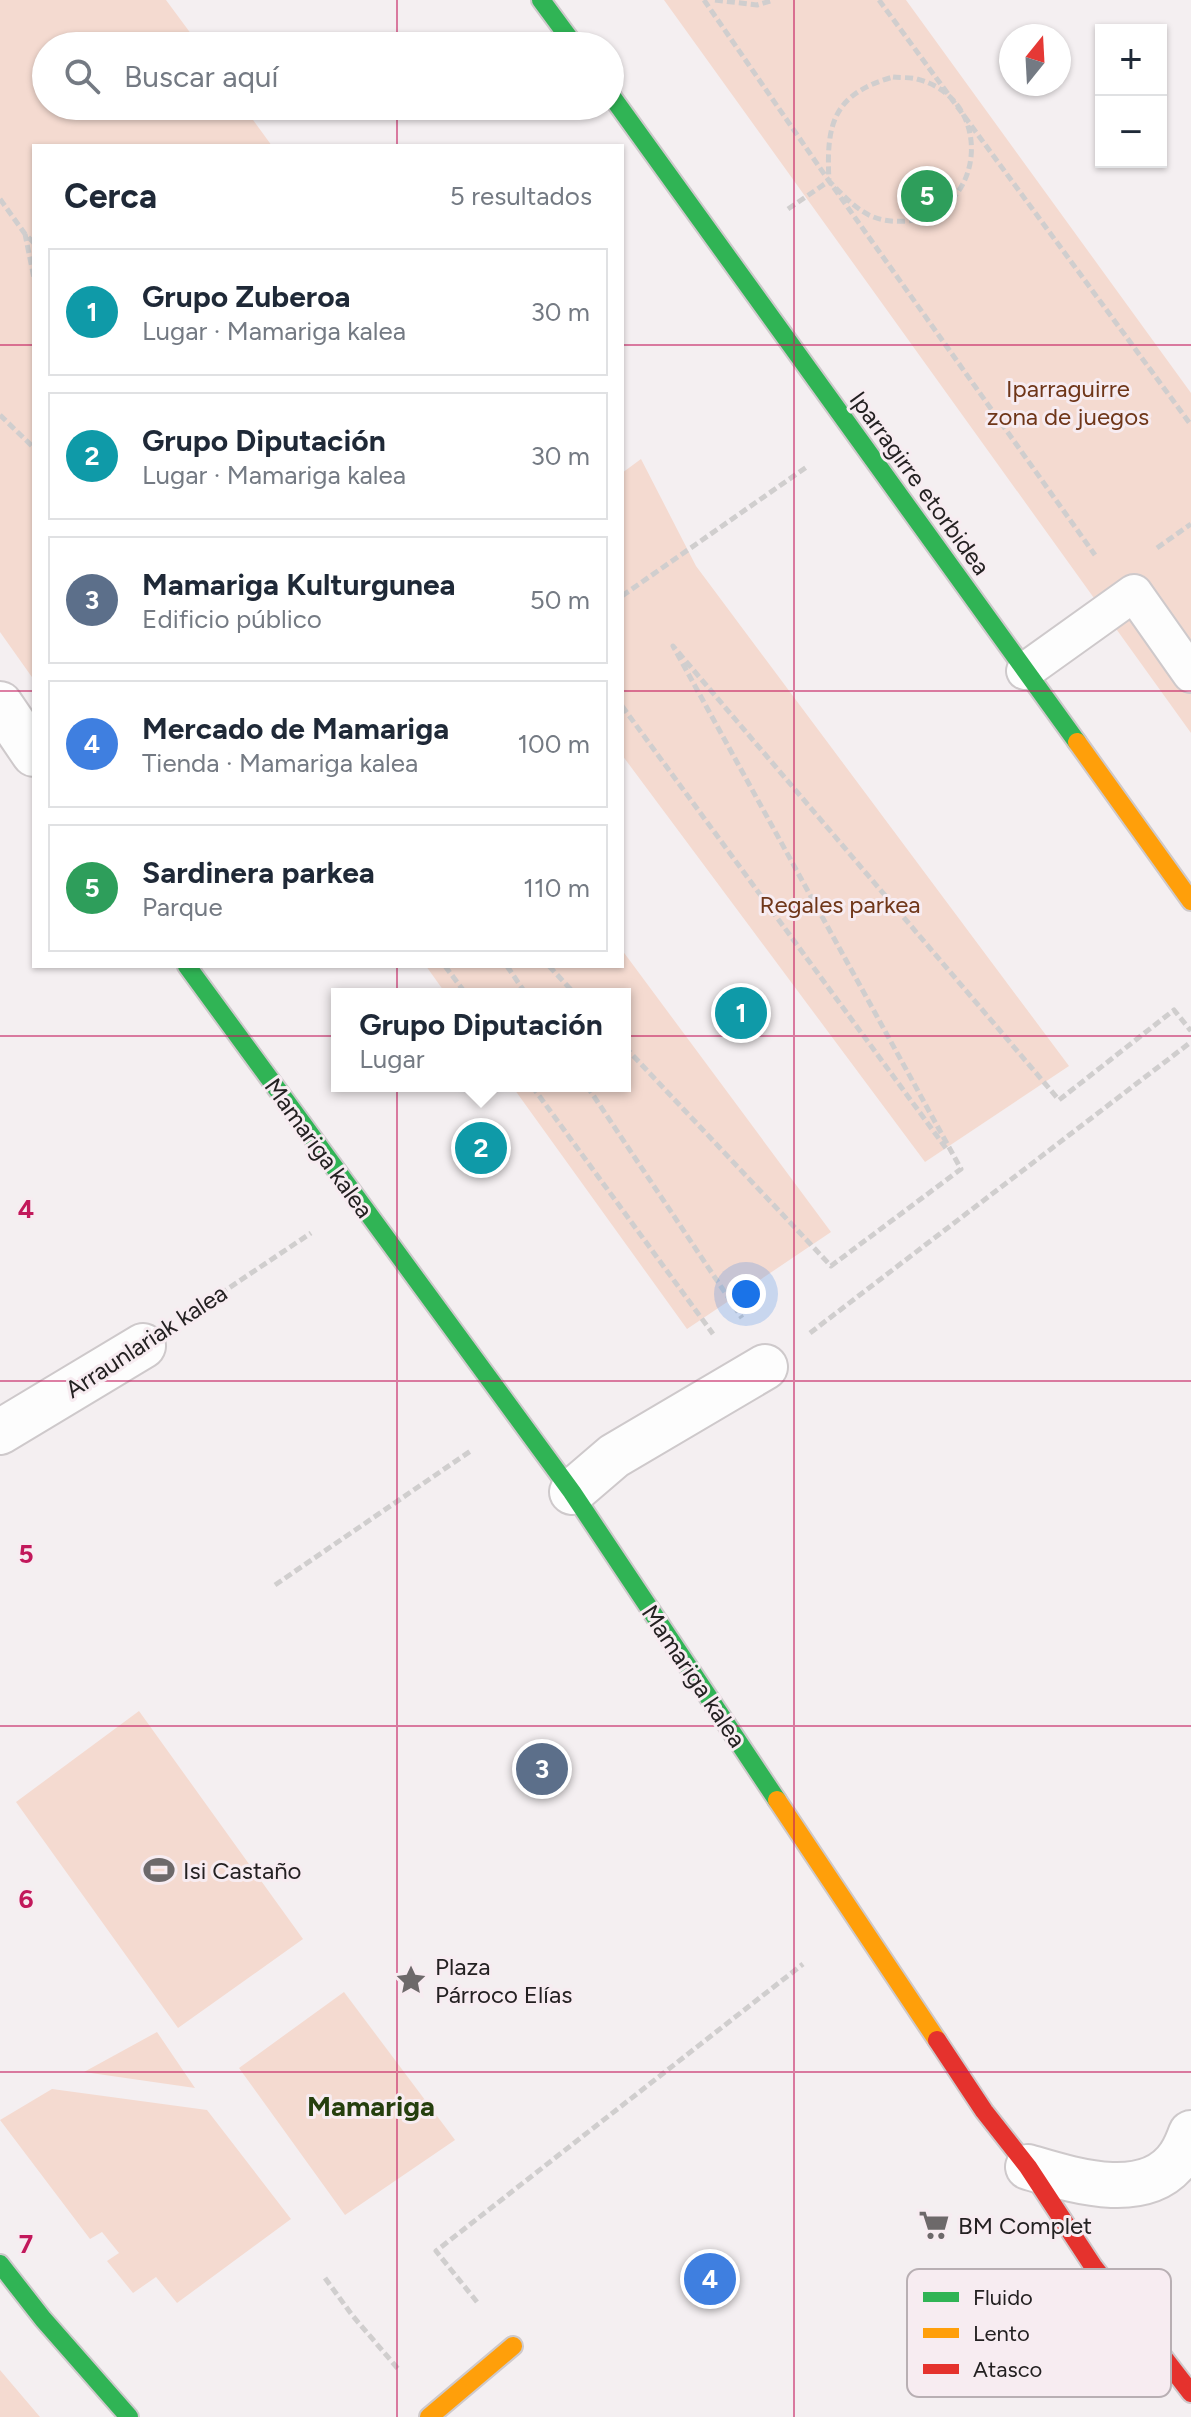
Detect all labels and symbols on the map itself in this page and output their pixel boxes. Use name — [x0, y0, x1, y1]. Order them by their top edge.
north arrow — [999, 24, 1071, 96]
pin: 5 — [901, 166, 953, 226]
park label: Iparraguirre zona de juegos — [987, 374, 1149, 431]
street label: Iparragirre etorbidea — [844, 386, 996, 580]
park label: Regales parkea — [759, 890, 921, 919]
pin: 1 — [715, 983, 767, 1043]
street label: Mamariga kalea — [259, 1073, 379, 1223]
pin: 2 — [455, 1118, 507, 1178]
text: 4 — [18, 1193, 34, 1225]
your location — [726, 1274, 766, 1314]
street label: Arraunlariak kalea — [60, 1278, 232, 1404]
text: 5 — [18, 1538, 34, 1570]
street label: Mamariga kalea — [636, 1599, 752, 1753]
pin: 3 — [516, 1739, 568, 1799]
sports icon: Isi Castaño — [142, 1853, 176, 1887]
place label: Isi Castaño — [183, 1856, 301, 1885]
text: 6 — [18, 1883, 34, 1915]
place label: Plaza Párroco Elías — [435, 1952, 572, 2009]
place icon: Plaza Párroco Elías — [394, 1963, 428, 1997]
district label: Mamariga — [307, 2089, 435, 2123]
supermarket icon: BM Complet — [917, 2208, 951, 2242]
place label: BM Complet — [958, 2211, 1092, 2240]
text: 7 — [19, 2228, 33, 2260]
pin: 4 — [684, 2249, 736, 2309]
legend — [907, 2269, 1171, 2397]
text: Fluido — [973, 2284, 1033, 2311]
text: Lento — [973, 2320, 1030, 2347]
text: Atasco — [973, 2356, 1042, 2383]

